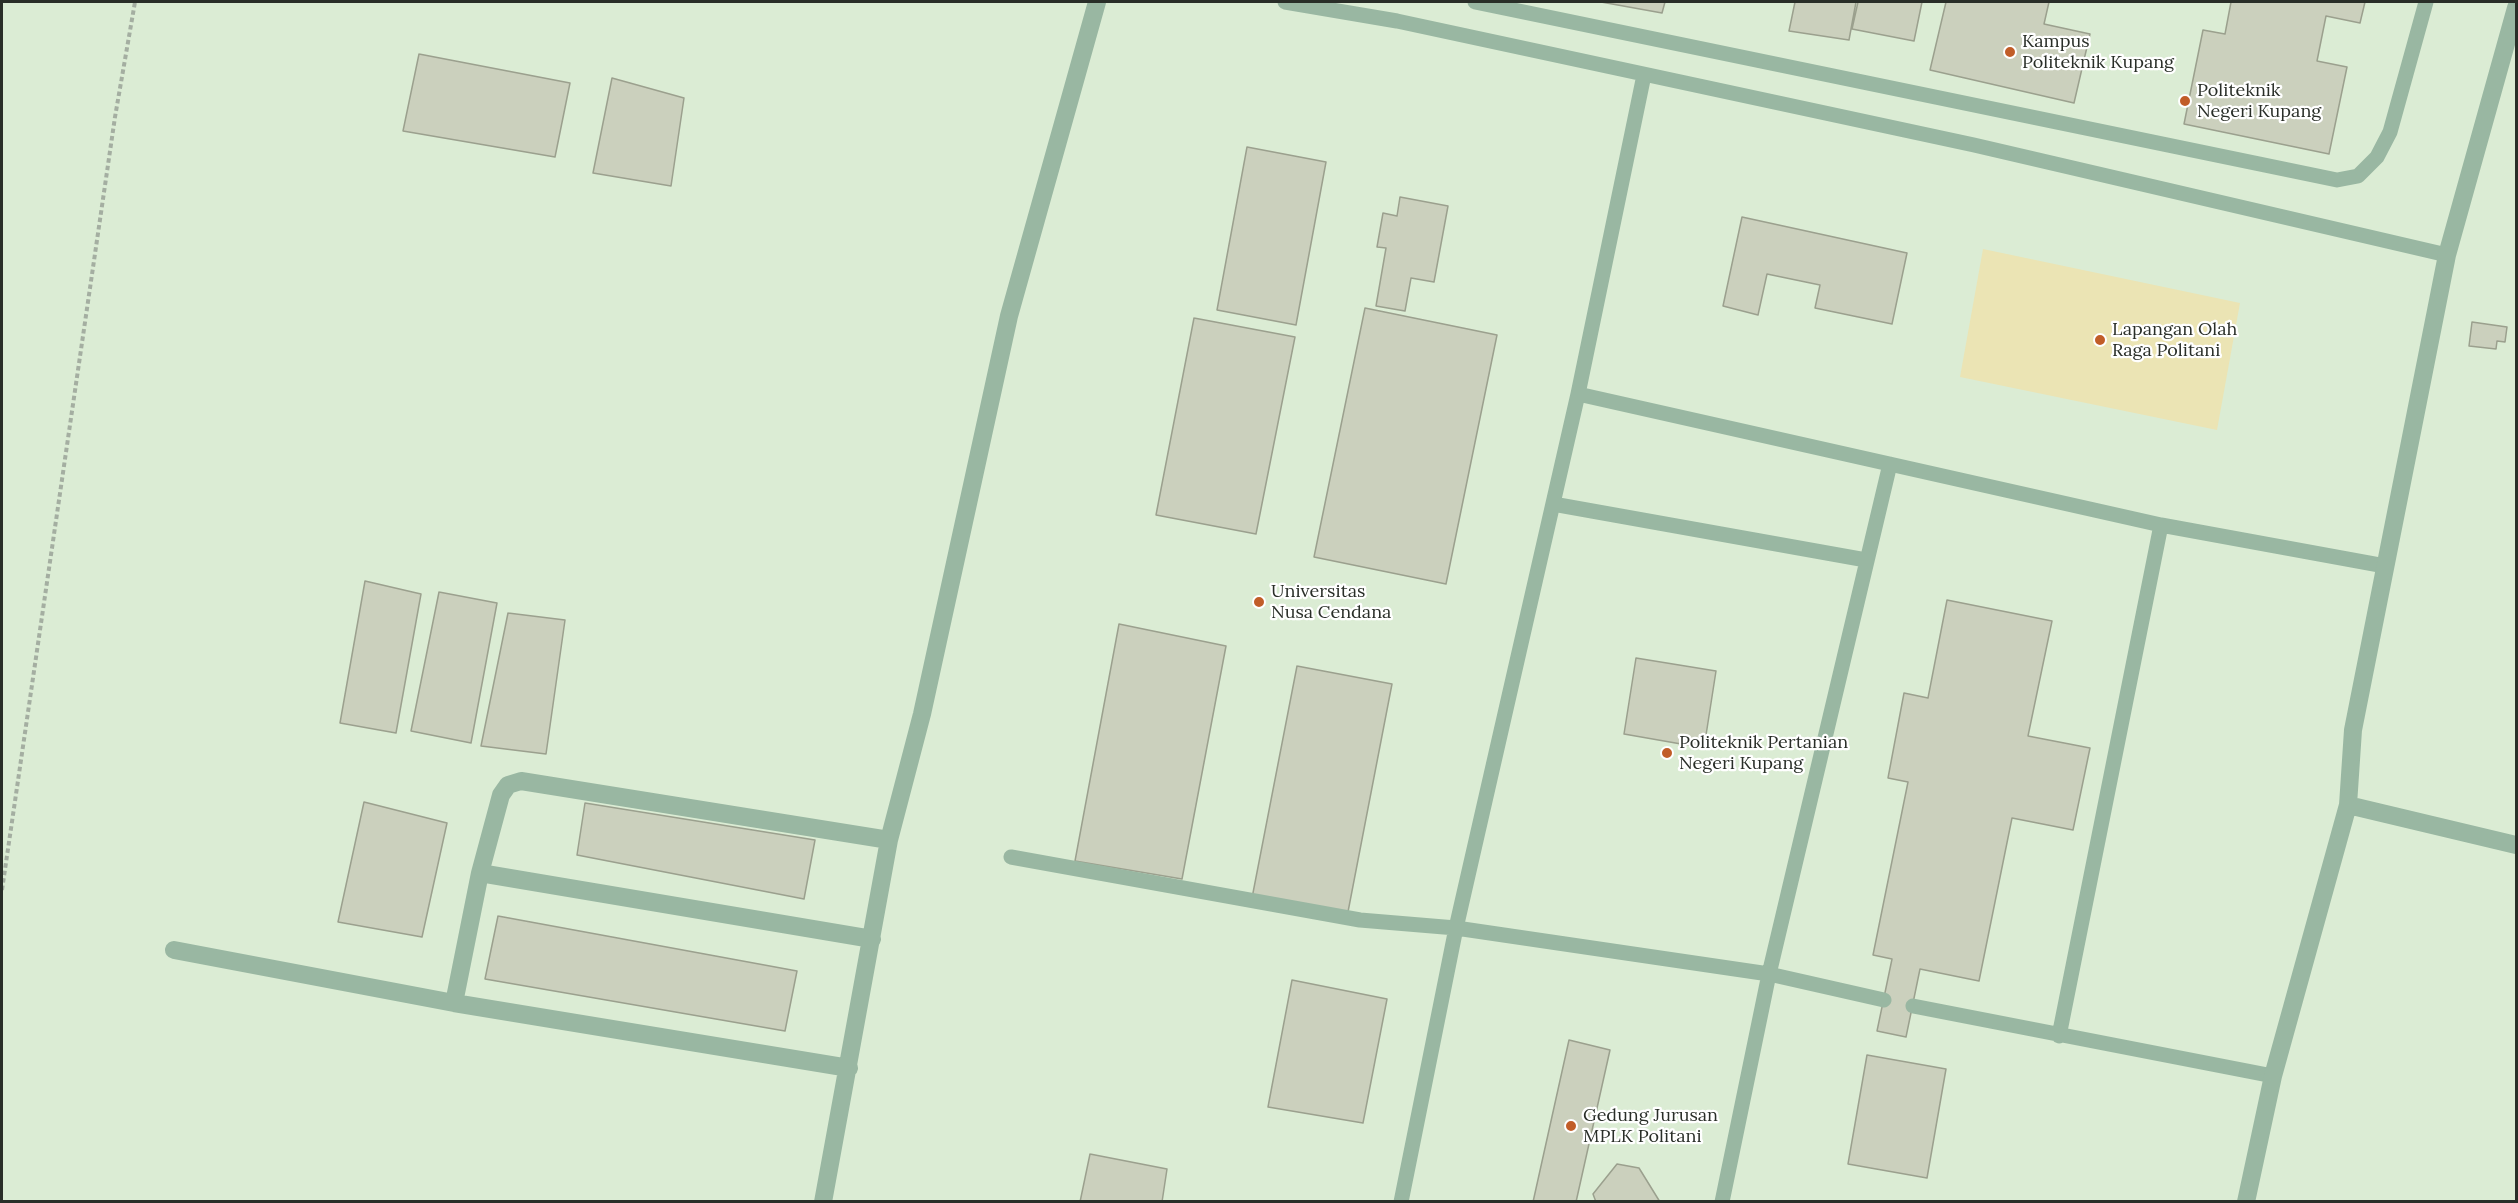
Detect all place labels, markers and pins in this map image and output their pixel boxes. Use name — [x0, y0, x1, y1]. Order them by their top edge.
place label: Kampus Politeknik Kupang — [2022, 31, 2174, 74]
marker: Kampus Politeknik Kupang — [2003, 45, 2017, 59]
place label: Politeknik Negeri Kupang — [2197, 80, 2321, 122]
marker: Politeknik Negeri Kupang — [2178, 94, 2192, 108]
place label: Lapangan Olah Raga Politani — [2112, 319, 2237, 362]
marker: Lapangan Olah Raga Politani — [2093, 333, 2107, 347]
place label: Universitas Nusa Cendana — [1271, 581, 1391, 624]
marker: Universitas Nusa Cendana — [1252, 595, 1266, 609]
place label: Politeknik Pertanian Negeri Kupang — [1679, 732, 1848, 774]
marker: Politeknik Pertanian Negeri Kupang — [1660, 746, 1674, 760]
place label: Gedung Jurusan MPLK Politani — [1583, 1105, 1718, 1148]
marker: Gedung Jurusan MPLK Politani — [1564, 1119, 1578, 1133]

